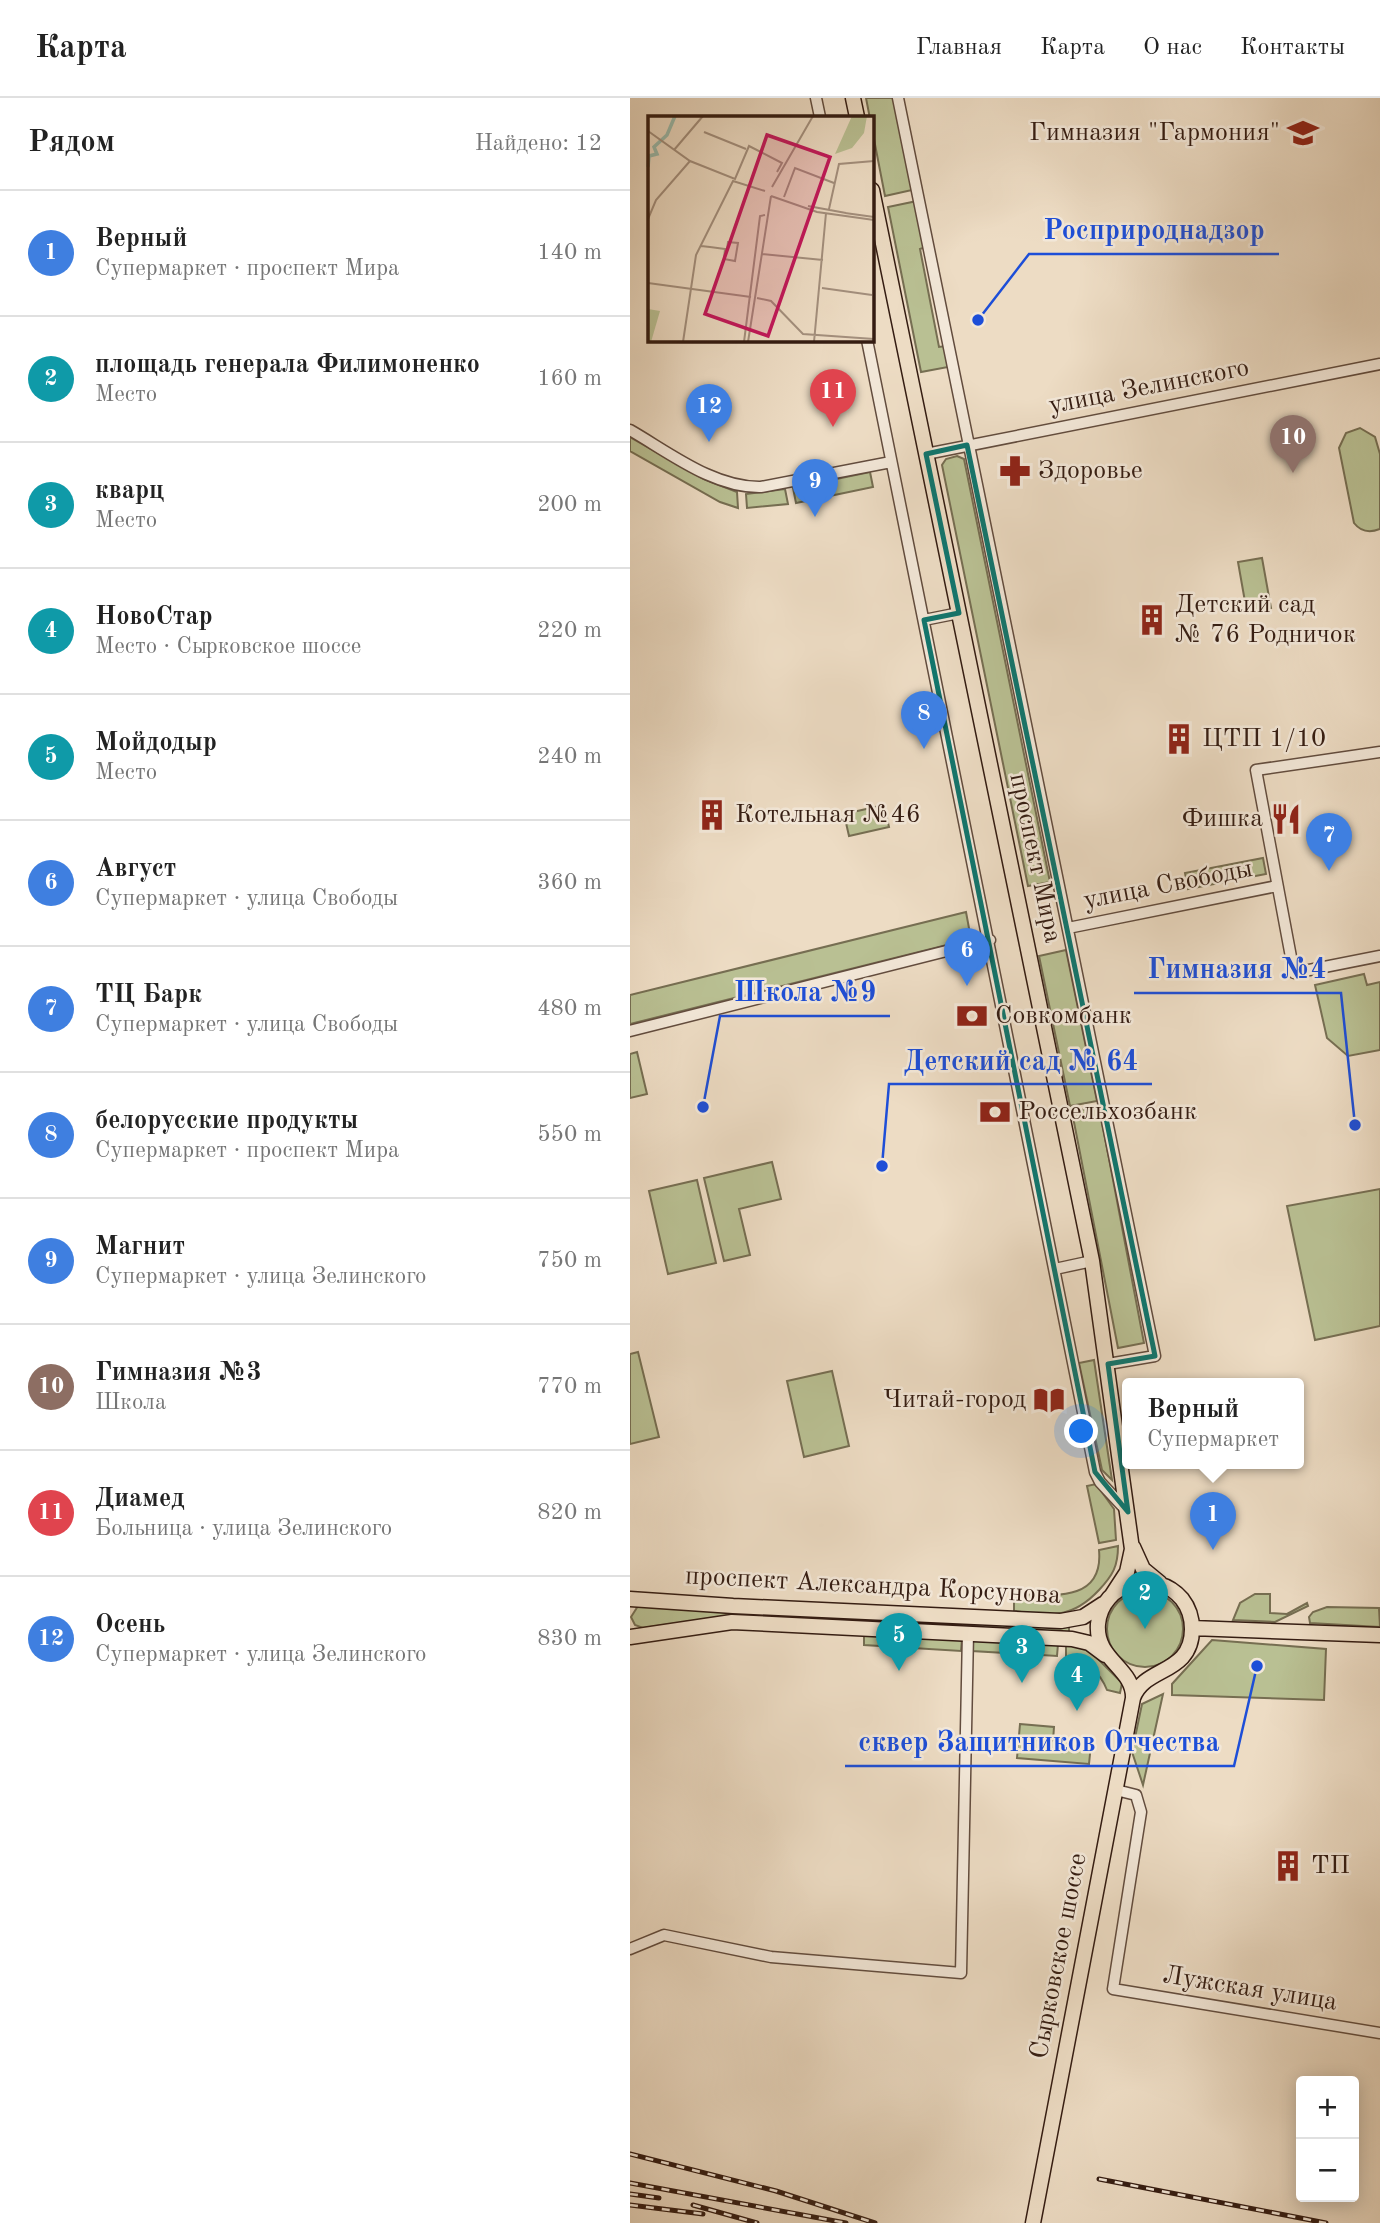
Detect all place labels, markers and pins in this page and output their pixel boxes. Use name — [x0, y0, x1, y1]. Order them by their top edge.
school or university icon: Гимназия "Гармония" — [1286, 116, 1320, 150]
place label: Гимназия "Гармония" — [1029, 120, 1280, 146]
callout: Росприроднадзор — [1029, 205, 1279, 254]
pin: 11 — [810, 369, 856, 427]
pin: 12 — [686, 384, 732, 442]
pin: 10 — [1270, 415, 1316, 473]
pharmacy icon: Здоровье — [998, 454, 1032, 488]
place label: Здоровье — [1038, 458, 1143, 484]
pin: 9 — [792, 459, 838, 517]
place label: Детский сад № 76 Родничок — [1175, 592, 1356, 648]
building icon: Детский сад № 76 Родничок — [1135, 603, 1169, 637]
pin: 8 — [901, 691, 947, 749]
building icon: ЦТП 1/10 — [1162, 722, 1196, 756]
place label: ЦТП 1/10 — [1202, 726, 1326, 752]
building icon: Котельная №46 — [695, 798, 729, 832]
place label: Котельная №46 — [735, 802, 921, 828]
restaurant icon: Фишка — [1269, 802, 1303, 836]
place label: Фишка — [1181, 806, 1263, 832]
pin: 7 — [1306, 813, 1352, 871]
pin: 6 — [944, 928, 990, 986]
callout: Гимназия №4 — [1134, 944, 1341, 993]
callout: Школа №9 — [720, 967, 890, 1016]
bank icon: Совкомбанк — [955, 999, 989, 1033]
place label: Совкомбанк — [995, 1003, 1132, 1029]
callout: Детский сад № 64 — [889, 1035, 1152, 1084]
bank icon: Россельхозбанк — [978, 1095, 1012, 1129]
place label: Россельхозбанк — [1018, 1099, 1197, 1125]
library icon: Читай-город — [1032, 1383, 1066, 1417]
place label: Читай-город — [883, 1387, 1026, 1413]
pin: 1 — [1190, 1492, 1236, 1550]
pin: 2 — [1122, 1571, 1168, 1629]
pin: 5 — [876, 1613, 922, 1671]
pin: 3 — [999, 1625, 1045, 1683]
pin: 4 — [1054, 1653, 1100, 1711]
callout: сквер Защитников Отчества — [845, 1717, 1234, 1766]
building icon: ТП — [1271, 1849, 1305, 1883]
place label: ТП — [1311, 1853, 1350, 1879]

